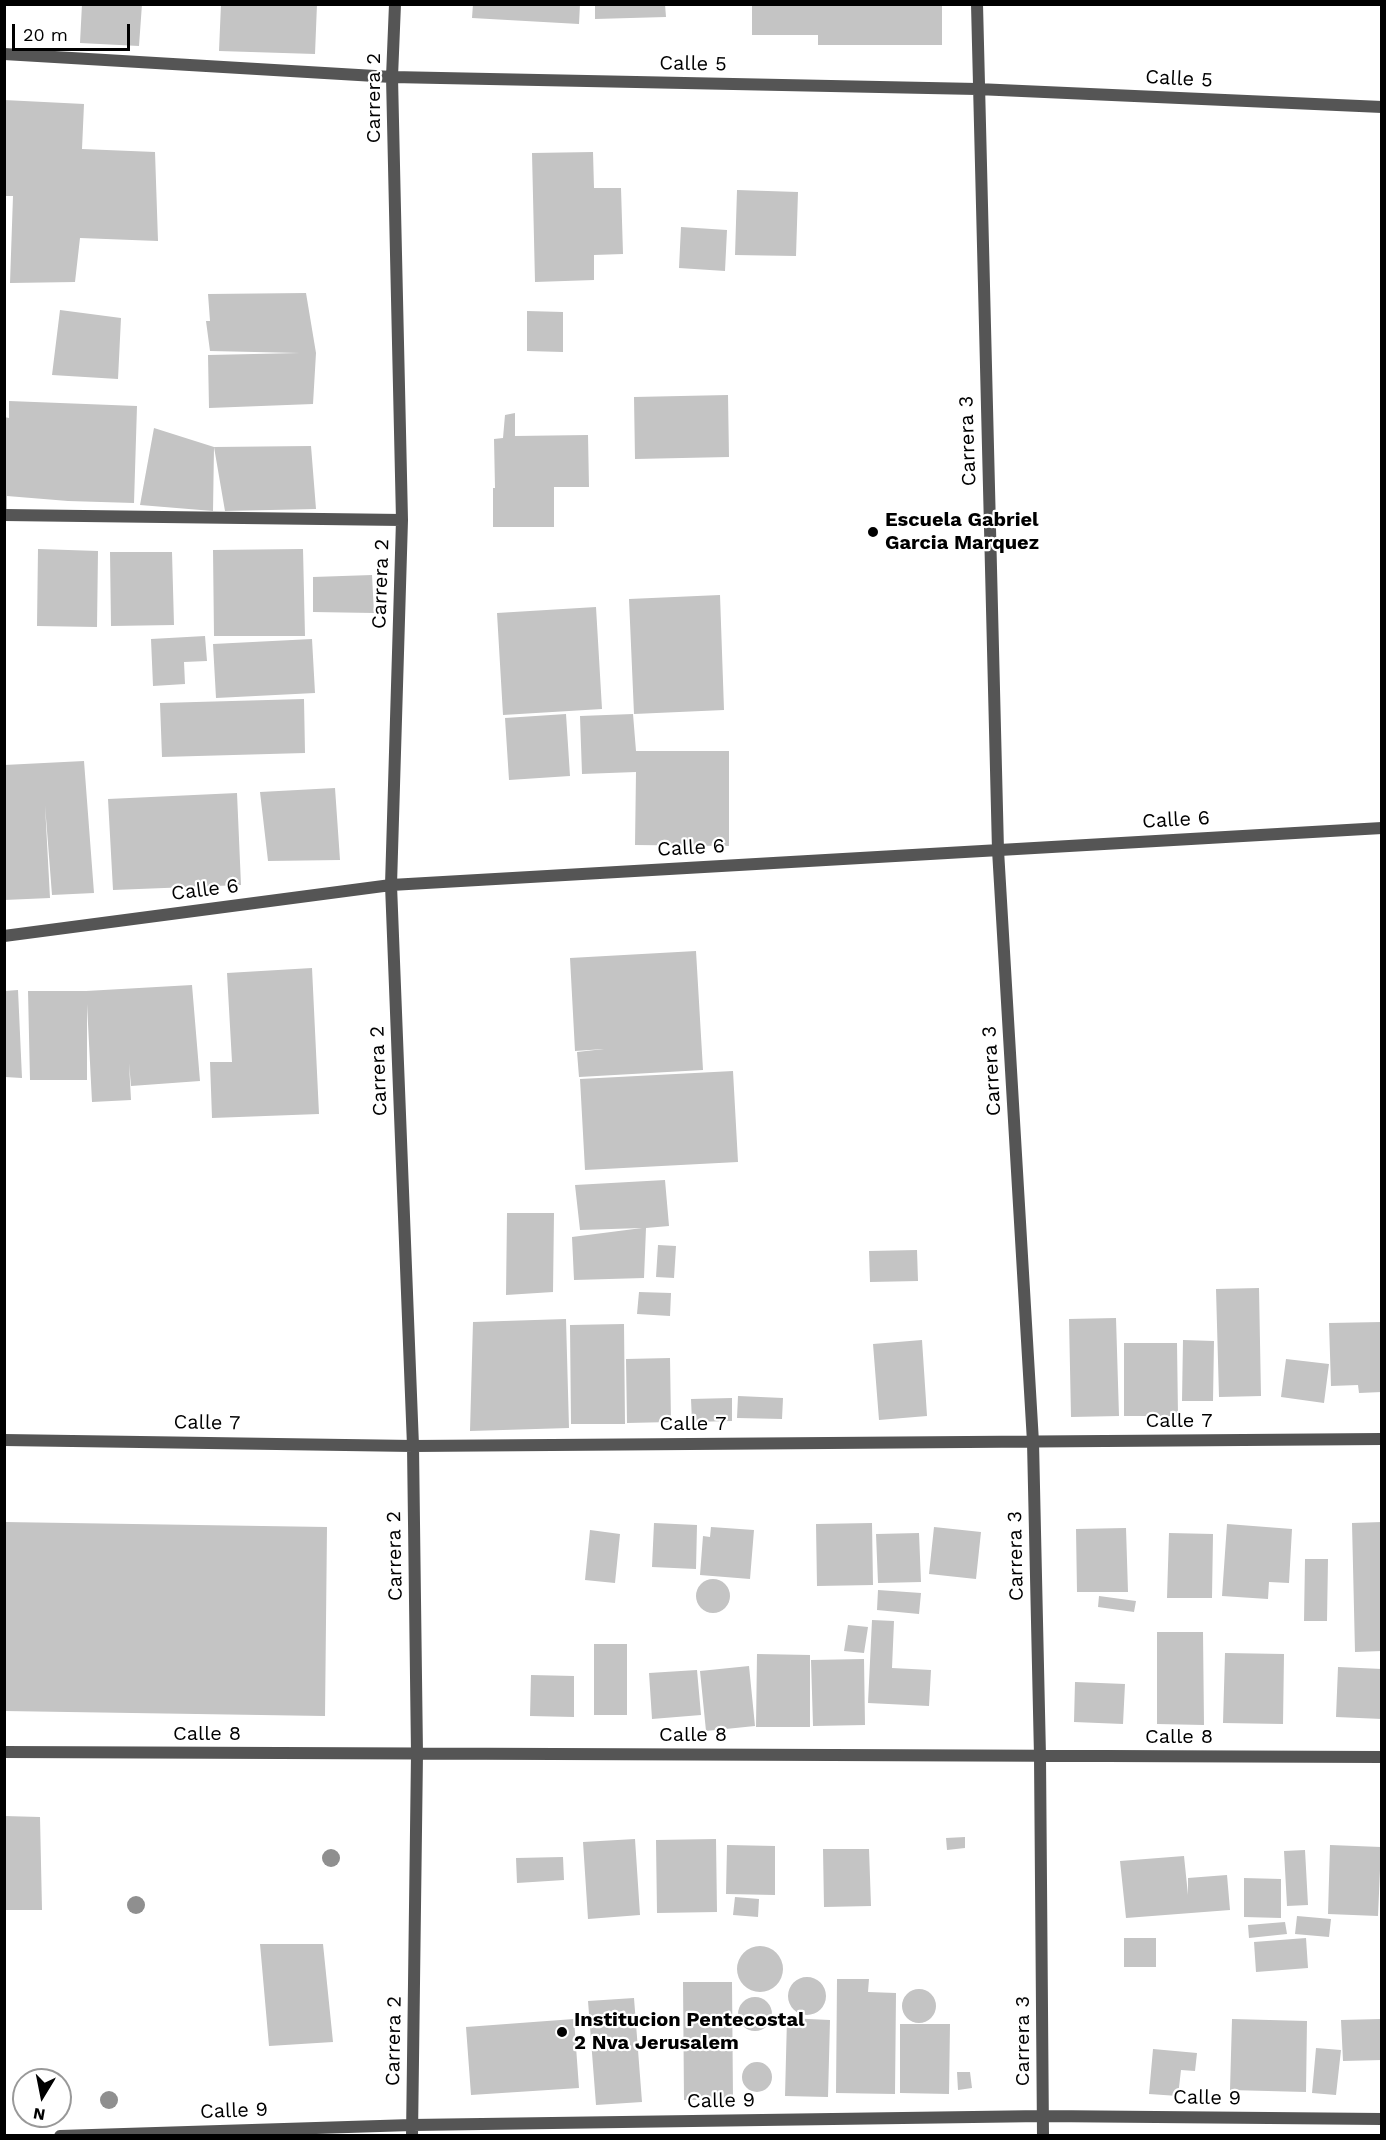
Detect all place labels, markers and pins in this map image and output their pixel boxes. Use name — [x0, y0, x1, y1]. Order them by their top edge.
place label: Escuela Gabriel Garcia Marquez — [885, 508, 1039, 555]
marker: Escuela Gabriel Garcia Marquez — [866, 525, 880, 539]
place label: Institucion Pentecostal 2 Nva Jerusalem — [574, 2008, 805, 2055]
marker: Institucion Pentecostal 2 Nva Jerusalem — [555, 2025, 569, 2039]

